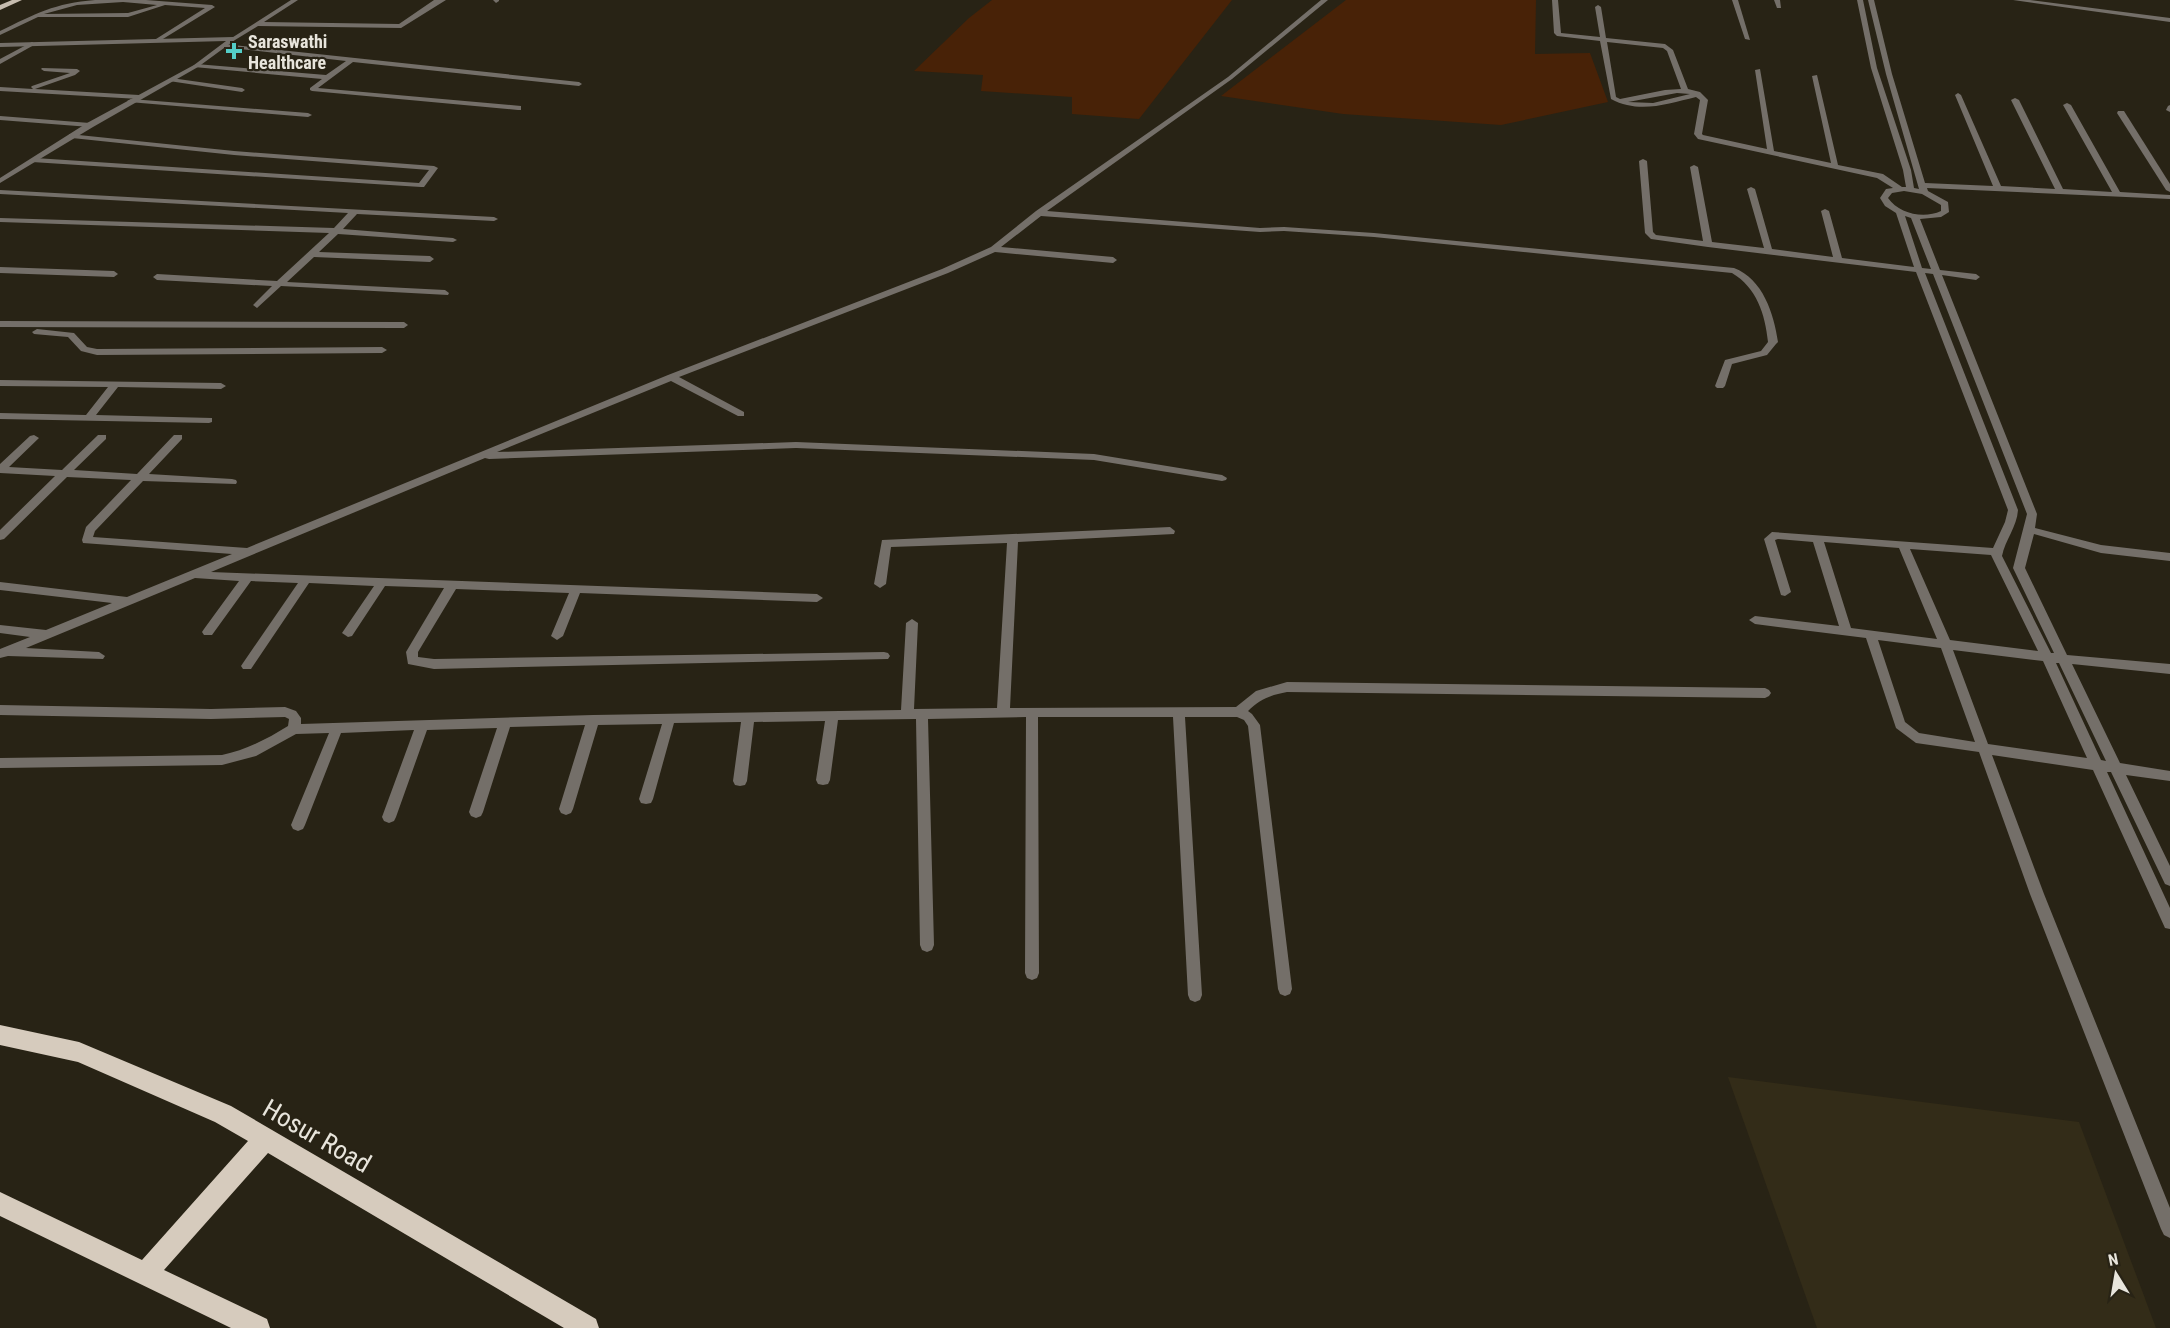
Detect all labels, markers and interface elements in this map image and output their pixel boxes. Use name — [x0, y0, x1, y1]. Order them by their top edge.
place label: Saraswathi Healthcare — [248, 31, 327, 73]
marker: Saraswathi Healthcare — [225, 42, 243, 60]
street label: Hosur Road — [258, 1093, 376, 1179]
north arrow — [2086, 1244, 2146, 1304]
text: N — [2107, 1250, 2120, 1270]

